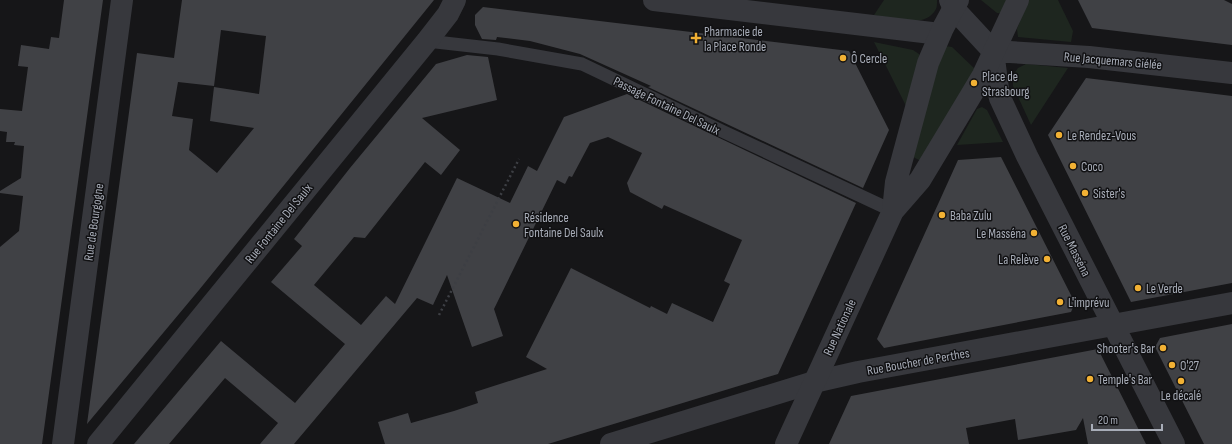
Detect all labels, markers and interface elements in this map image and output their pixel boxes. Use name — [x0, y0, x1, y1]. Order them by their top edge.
place label: Pharmacie de la Place Ronde — [704, 24, 766, 55]
marker: Pharmacie de la Place Ronde — [691, 33, 701, 43]
street label: Rue Jacquemars Giélée — [1063, 49, 1163, 73]
place label: Ô Cercle — [851, 51, 887, 67]
marker: Ô Cercle — [838, 53, 848, 63]
place label: Place de Strasbourg — [982, 69, 1030, 100]
street label: Passage Fontaine Del Saulx — [611, 73, 722, 139]
marker: Place de Strasbourg — [969, 78, 979, 88]
place label: Le Rendez-Vous — [1067, 128, 1137, 144]
marker: Le Rendez-Vous — [1054, 130, 1064, 140]
place label: Coco — [1081, 159, 1103, 175]
marker: Coco — [1068, 161, 1078, 171]
street label: Rue Fontaine Del Saulx — [242, 180, 316, 267]
street label: Rue de Bourgogne — [81, 182, 107, 262]
place label: Sister's — [1093, 186, 1126, 202]
marker: Sister's — [1080, 188, 1090, 198]
place label: Baba Zulu — [950, 208, 992, 224]
place label: Résidence Fontaine Del Saulx — [524, 210, 604, 241]
marker: Baba Zulu — [937, 210, 947, 220]
marker: Résidence Fontaine Del Saulx — [511, 219, 521, 229]
street label: Rue Masséna — [1054, 222, 1094, 279]
place label: Le Masséna — [976, 226, 1026, 242]
marker: Le Masséna — [1029, 228, 1039, 238]
place label: La Relève — [998, 252, 1039, 268]
marker: La Relève — [1042, 254, 1052, 264]
place label: Le Verde — [1146, 281, 1183, 297]
marker: Le Verde — [1133, 283, 1143, 293]
place label: L'imprévu — [1068, 295, 1109, 311]
street label: Rue Nationale — [820, 297, 860, 358]
marker: L'imprévu — [1055, 297, 1065, 307]
place label: Shooter's Bar — [1097, 341, 1155, 357]
marker: Shooter's Bar — [1158, 343, 1168, 353]
street label: Rue Boucher de Perthes — [866, 345, 971, 379]
place label: O'27 — [1180, 358, 1200, 374]
marker: O'27 — [1167, 360, 1177, 370]
place label: Temple's Bar — [1098, 372, 1153, 388]
marker: Temple's Bar — [1085, 374, 1095, 384]
marker: Le décalé — [1176, 376, 1186, 386]
place label: Le décalé — [1161, 388, 1201, 404]
scale bar — [1092, 406, 1162, 432]
text: 20 m — [1098, 413, 1118, 428]

